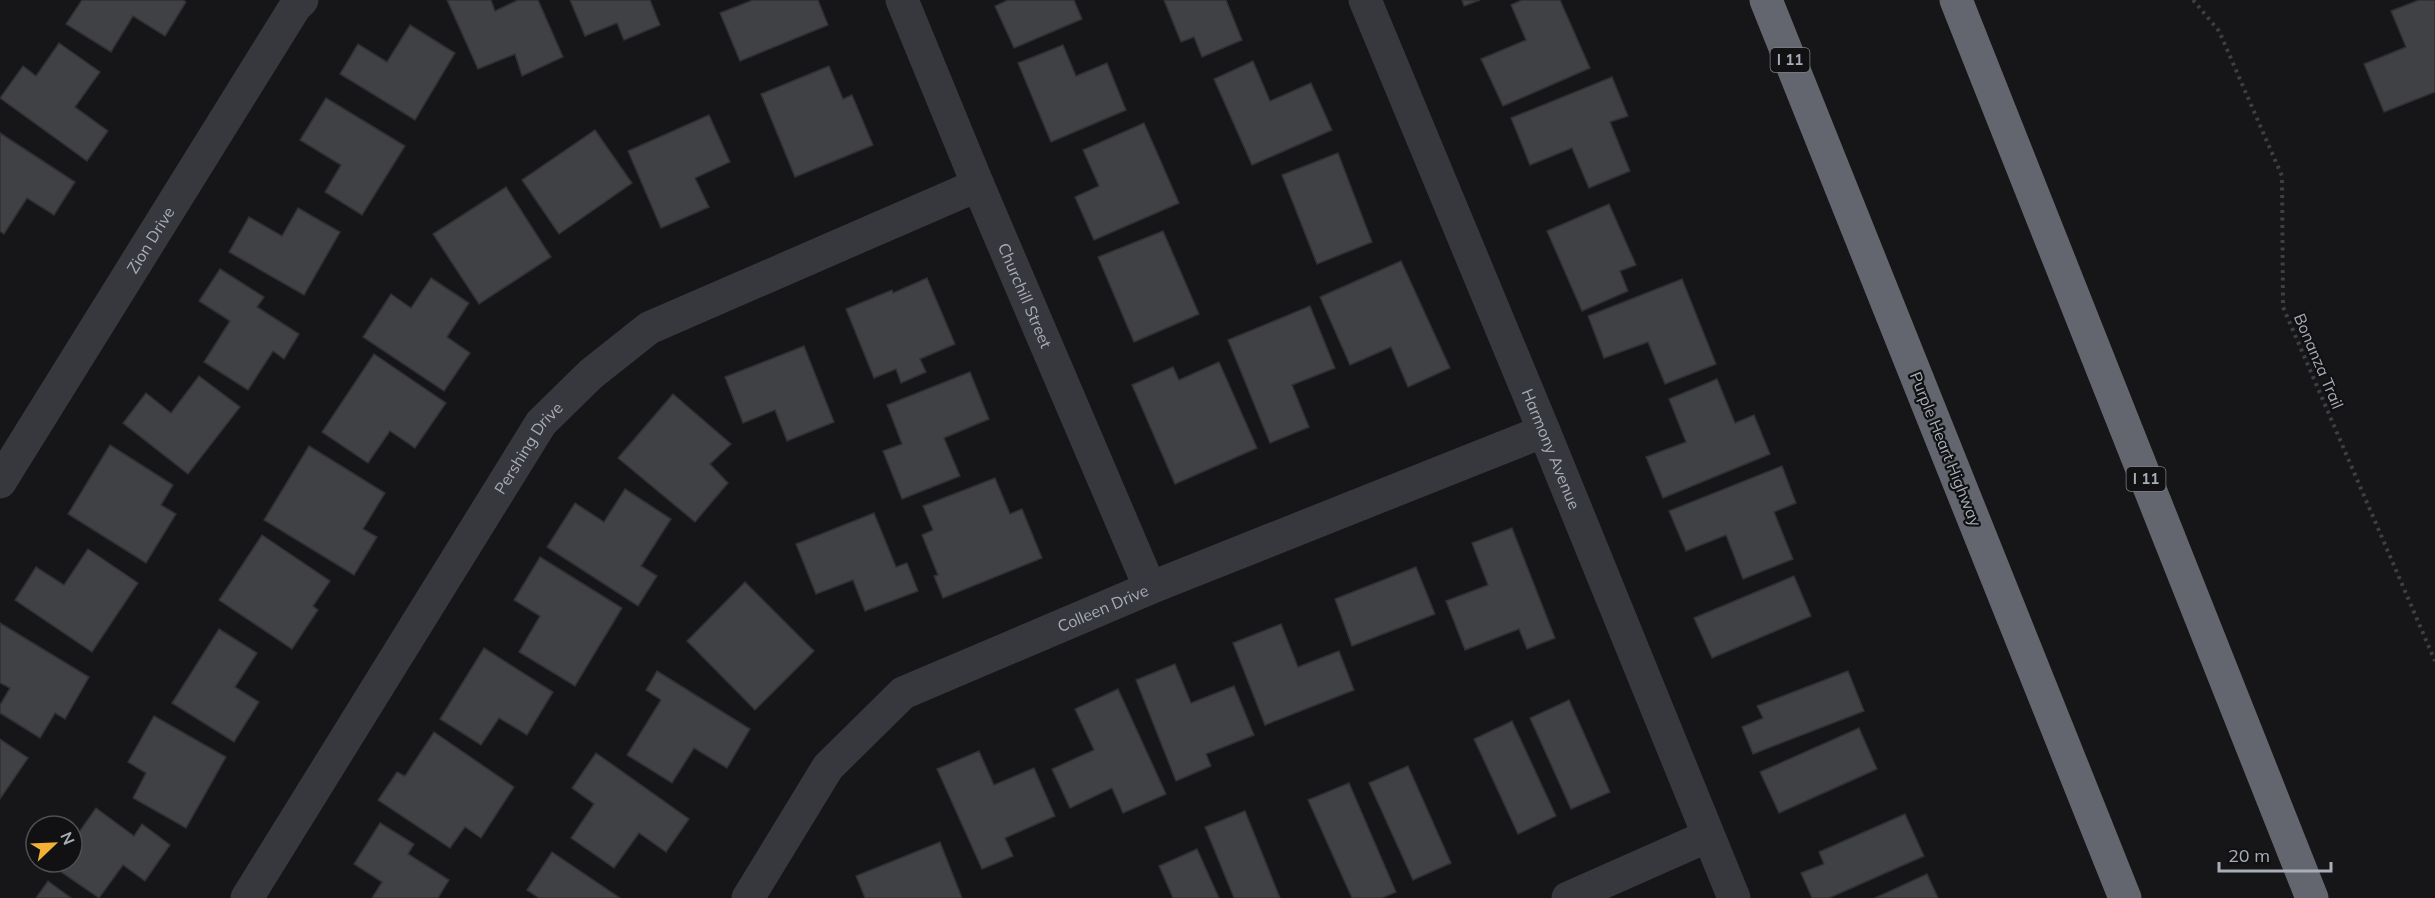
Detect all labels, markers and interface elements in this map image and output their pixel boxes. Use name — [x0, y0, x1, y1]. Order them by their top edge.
road number: I 11 — [1770, 48, 1810, 72]
street label: Zion Drive — [122, 203, 179, 277]
street label: Churchill Street — [994, 240, 1057, 351]
street label: Bonanza Trail — [2290, 310, 2348, 412]
street label: Purple Heart Highway — [1906, 369, 1986, 530]
street label: Harmony Avenue — [1517, 386, 1585, 512]
street label: Pershing Drive — [490, 398, 567, 497]
road number: I 11 — [2126, 467, 2166, 491]
street label: Colleen Drive — [1054, 580, 1151, 636]
north arrow — [24, 814, 84, 874]
text: N — [56, 829, 79, 848]
scale bar — [2219, 835, 2332, 873]
text: 20 m — [2228, 844, 2270, 867]

